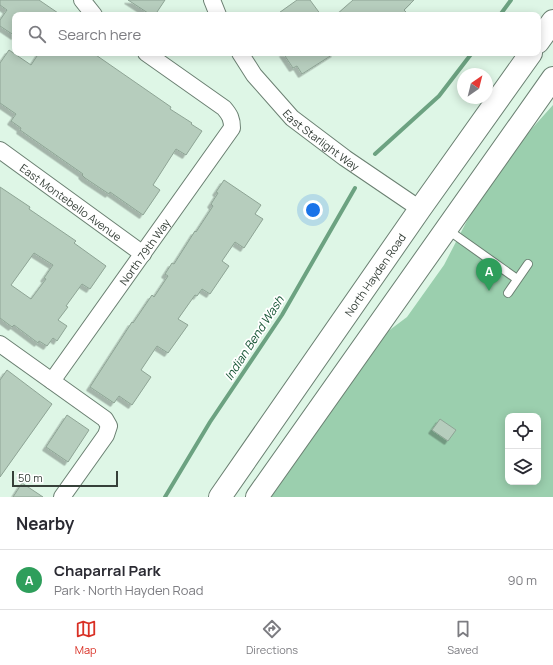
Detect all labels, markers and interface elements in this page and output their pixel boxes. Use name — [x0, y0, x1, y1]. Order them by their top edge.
search box — [12, 12, 541, 56]
icon: search — [26, 23, 48, 45]
text: Search here — [58, 24, 141, 45]
north arrow — [457, 68, 493, 104]
street label: East Starlight Way — [280, 106, 363, 173]
street label: East Montebello Avenue — [17, 160, 125, 244]
your location — [303, 200, 323, 220]
street label: North 79th Way — [115, 215, 173, 288]
street label: North Hayden Road — [341, 230, 409, 319]
pin: A — [476, 258, 502, 291]
water label: Indian Bend Wash — [220, 292, 288, 384]
map controls — [505, 413, 541, 485]
button: locate — [505, 413, 541, 449]
button: layers — [505, 449, 541, 485]
scale bar — [12, 469, 118, 488]
text: 50 m — [18, 470, 43, 485]
text: Nearby — [16, 512, 74, 535]
text: Chaparral Park — [54, 560, 161, 581]
text: A — [25, 571, 33, 589]
text: 90 m — [507, 571, 537, 589]
text: Park · North Hayden Road — [54, 581, 203, 599]
tab: Map — [75, 618, 97, 657]
tab: Directions — [246, 618, 298, 657]
tab: Saved — [447, 618, 478, 657]

